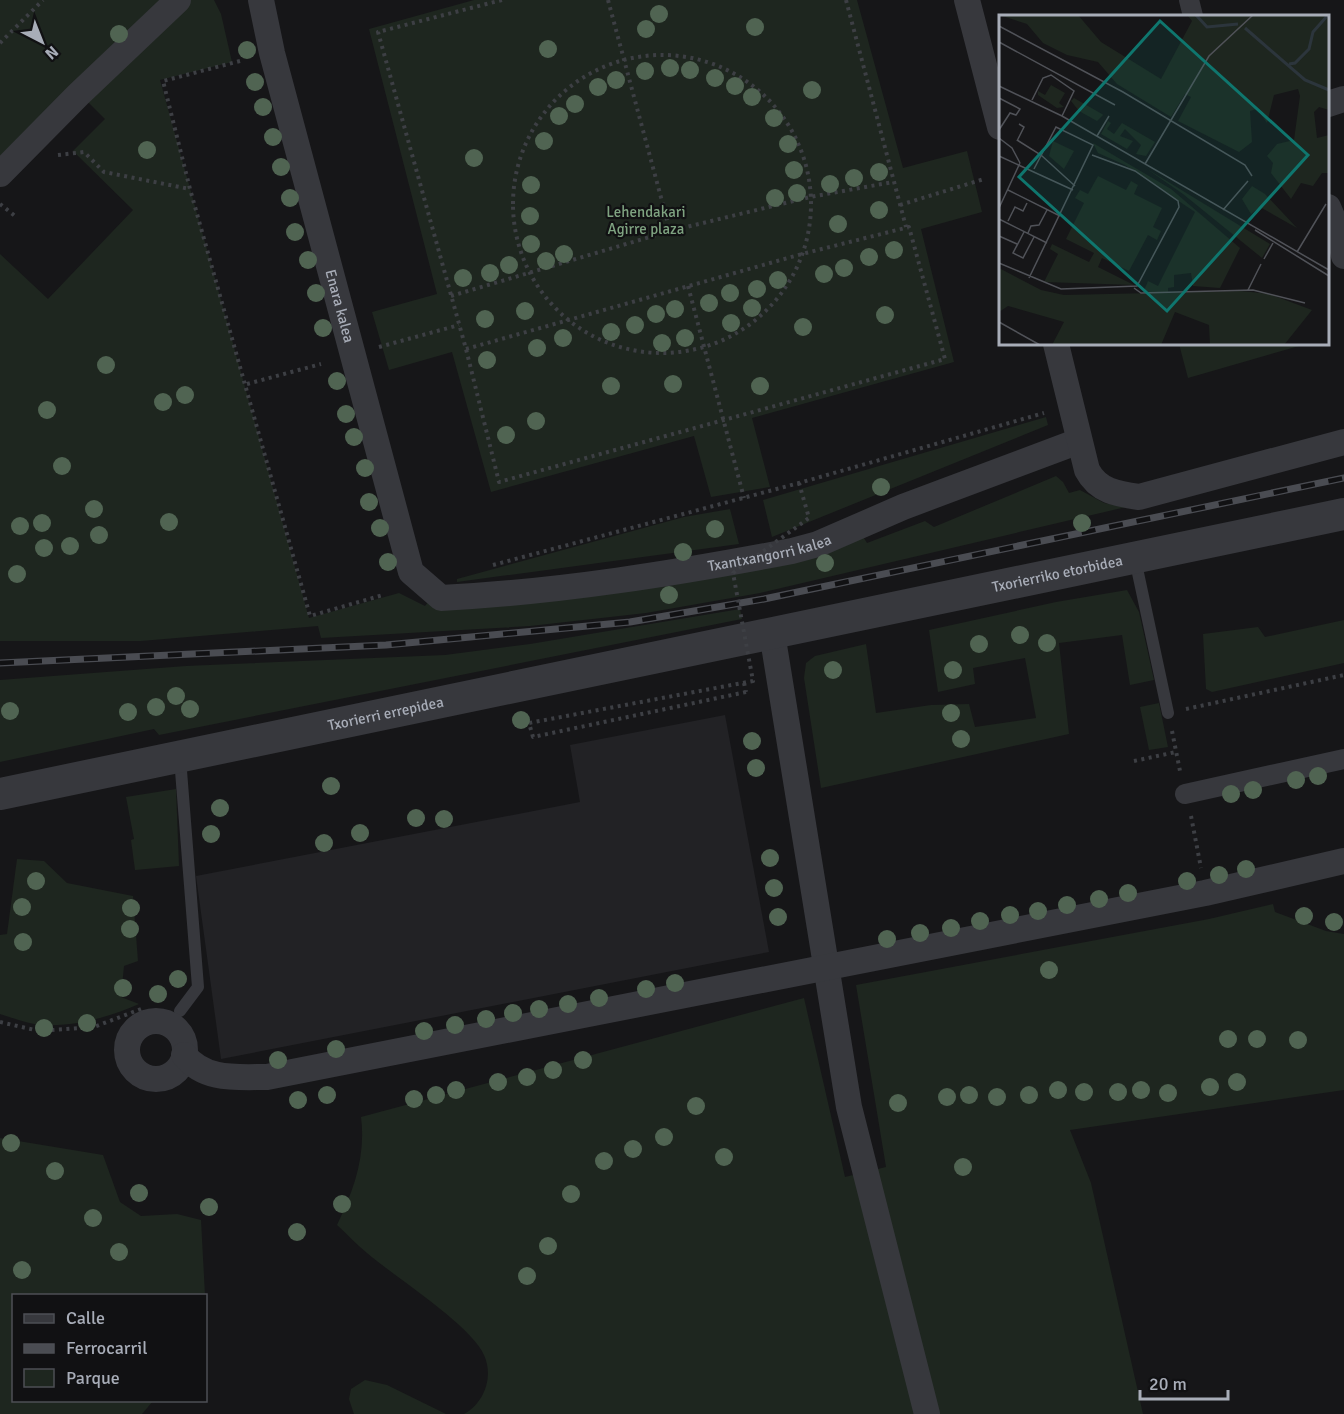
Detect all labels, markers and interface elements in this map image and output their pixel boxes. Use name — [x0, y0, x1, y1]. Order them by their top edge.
north arrow — [12, 12, 72, 72]
inset map — [999, 15, 1329, 345]
text: N — [41, 41, 62, 64]
park label: Lehendakari Agirre plaza — [606, 203, 686, 238]
street label: Enara kalea — [321, 267, 358, 345]
street label: Txantxangorri kalea — [706, 530, 834, 575]
street label: Txorierriko etorbidea — [990, 551, 1124, 596]
street label: Txorierri errepidea — [326, 693, 445, 734]
legend — [12, 1294, 207, 1402]
text: Calle — [66, 1307, 105, 1329]
text: Ferrocarril — [66, 1337, 147, 1359]
scale bar — [1140, 1363, 1228, 1401]
text: Parque — [66, 1367, 120, 1389]
text: 20 m — [1149, 1373, 1187, 1395]

